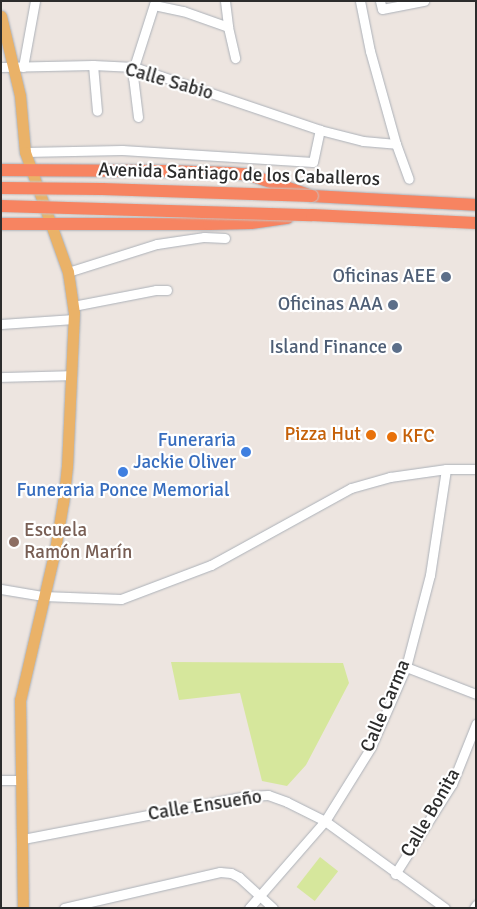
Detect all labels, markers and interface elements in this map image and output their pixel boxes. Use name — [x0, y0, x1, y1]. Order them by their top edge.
street label: Calle Sabio — [122, 59, 216, 105]
street label: Avenida Santiago de los Caballeros — [98, 159, 380, 191]
place label: Oficinas AEE — [332, 266, 436, 288]
marker: Oficinas AEE — [440, 271, 452, 283]
place label: Oficinas AAA — [278, 294, 383, 316]
marker: Oficinas AAA — [387, 299, 399, 311]
place label: Island Finance — [269, 337, 387, 359]
marker: Island Finance — [391, 342, 403, 354]
place label: Pizza Hut — [284, 424, 361, 446]
place label: KFC — [402, 426, 435, 448]
marker: Pizza Hut — [365, 429, 377, 441]
place label: Funeraria Jackie Oliver — [133, 430, 236, 474]
marker: KFC — [386, 431, 398, 443]
marker: Funeraria Jackie Oliver — [240, 446, 252, 458]
marker: Funeraria Ponce Memorial — [117, 466, 129, 478]
place label: Funeraria Ponce Memorial — [16, 480, 230, 502]
place label: Escuela Ramón Marín — [24, 520, 132, 564]
marker: Escuela Ramón Marín — [8, 536, 20, 548]
street label: Calle Carma — [356, 656, 416, 756]
street label: Calle Bonita — [397, 765, 465, 861]
street label: Calle Ensueño — [146, 786, 264, 826]

